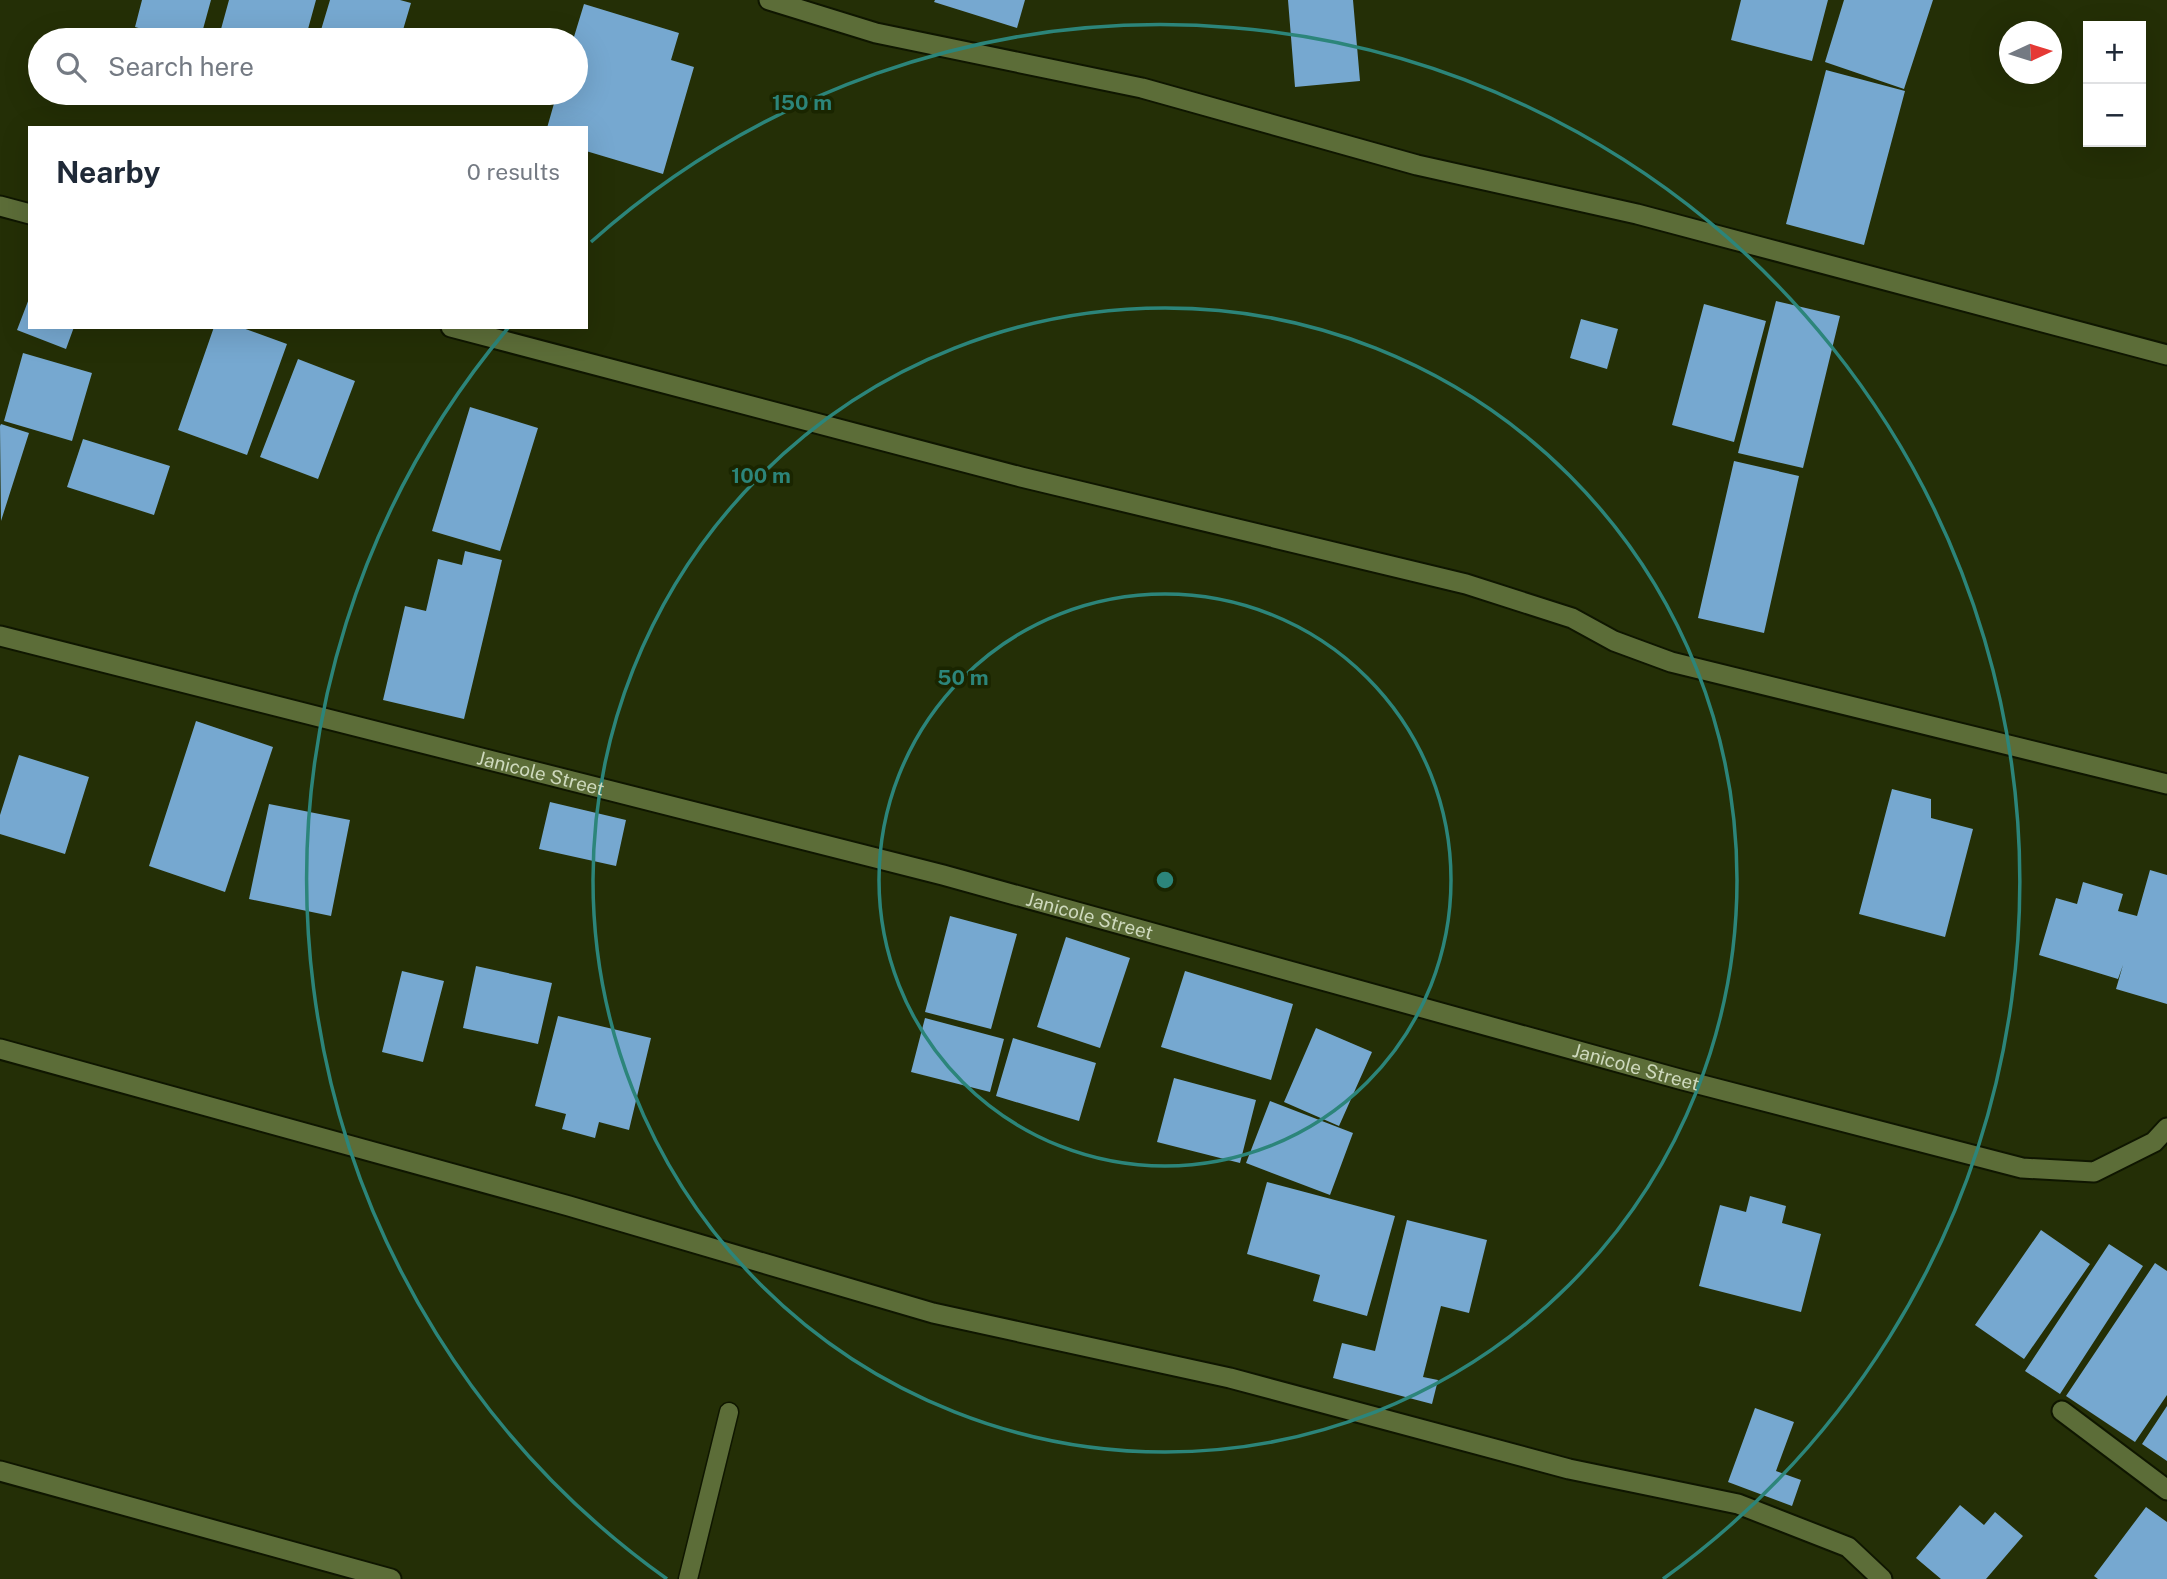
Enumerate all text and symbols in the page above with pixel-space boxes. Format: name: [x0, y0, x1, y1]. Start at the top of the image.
north arrow: [1999, 21, 2062, 84]
map controls: [2083, 21, 2146, 147]
button: +: [2083, 21, 2146, 84]
search box: [28, 28, 588, 105]
icon: search: [52, 48, 90, 86]
text: Search here: [108, 51, 254, 82]
button: −: [2083, 84, 2146, 147]
text: 150 m: [772, 90, 832, 115]
text: Nearby: [56, 154, 160, 190]
text: 0 results: [467, 158, 560, 185]
text: 100 m: [731, 463, 791, 488]
text: 50 m: [937, 665, 989, 690]
street label: Janicole Street: [475, 746, 607, 800]
centre of rings: [1153, 868, 1177, 892]
street label: Janicole Street: [1024, 888, 1156, 944]
street label: Janicole Street: [1570, 1039, 1702, 1095]

